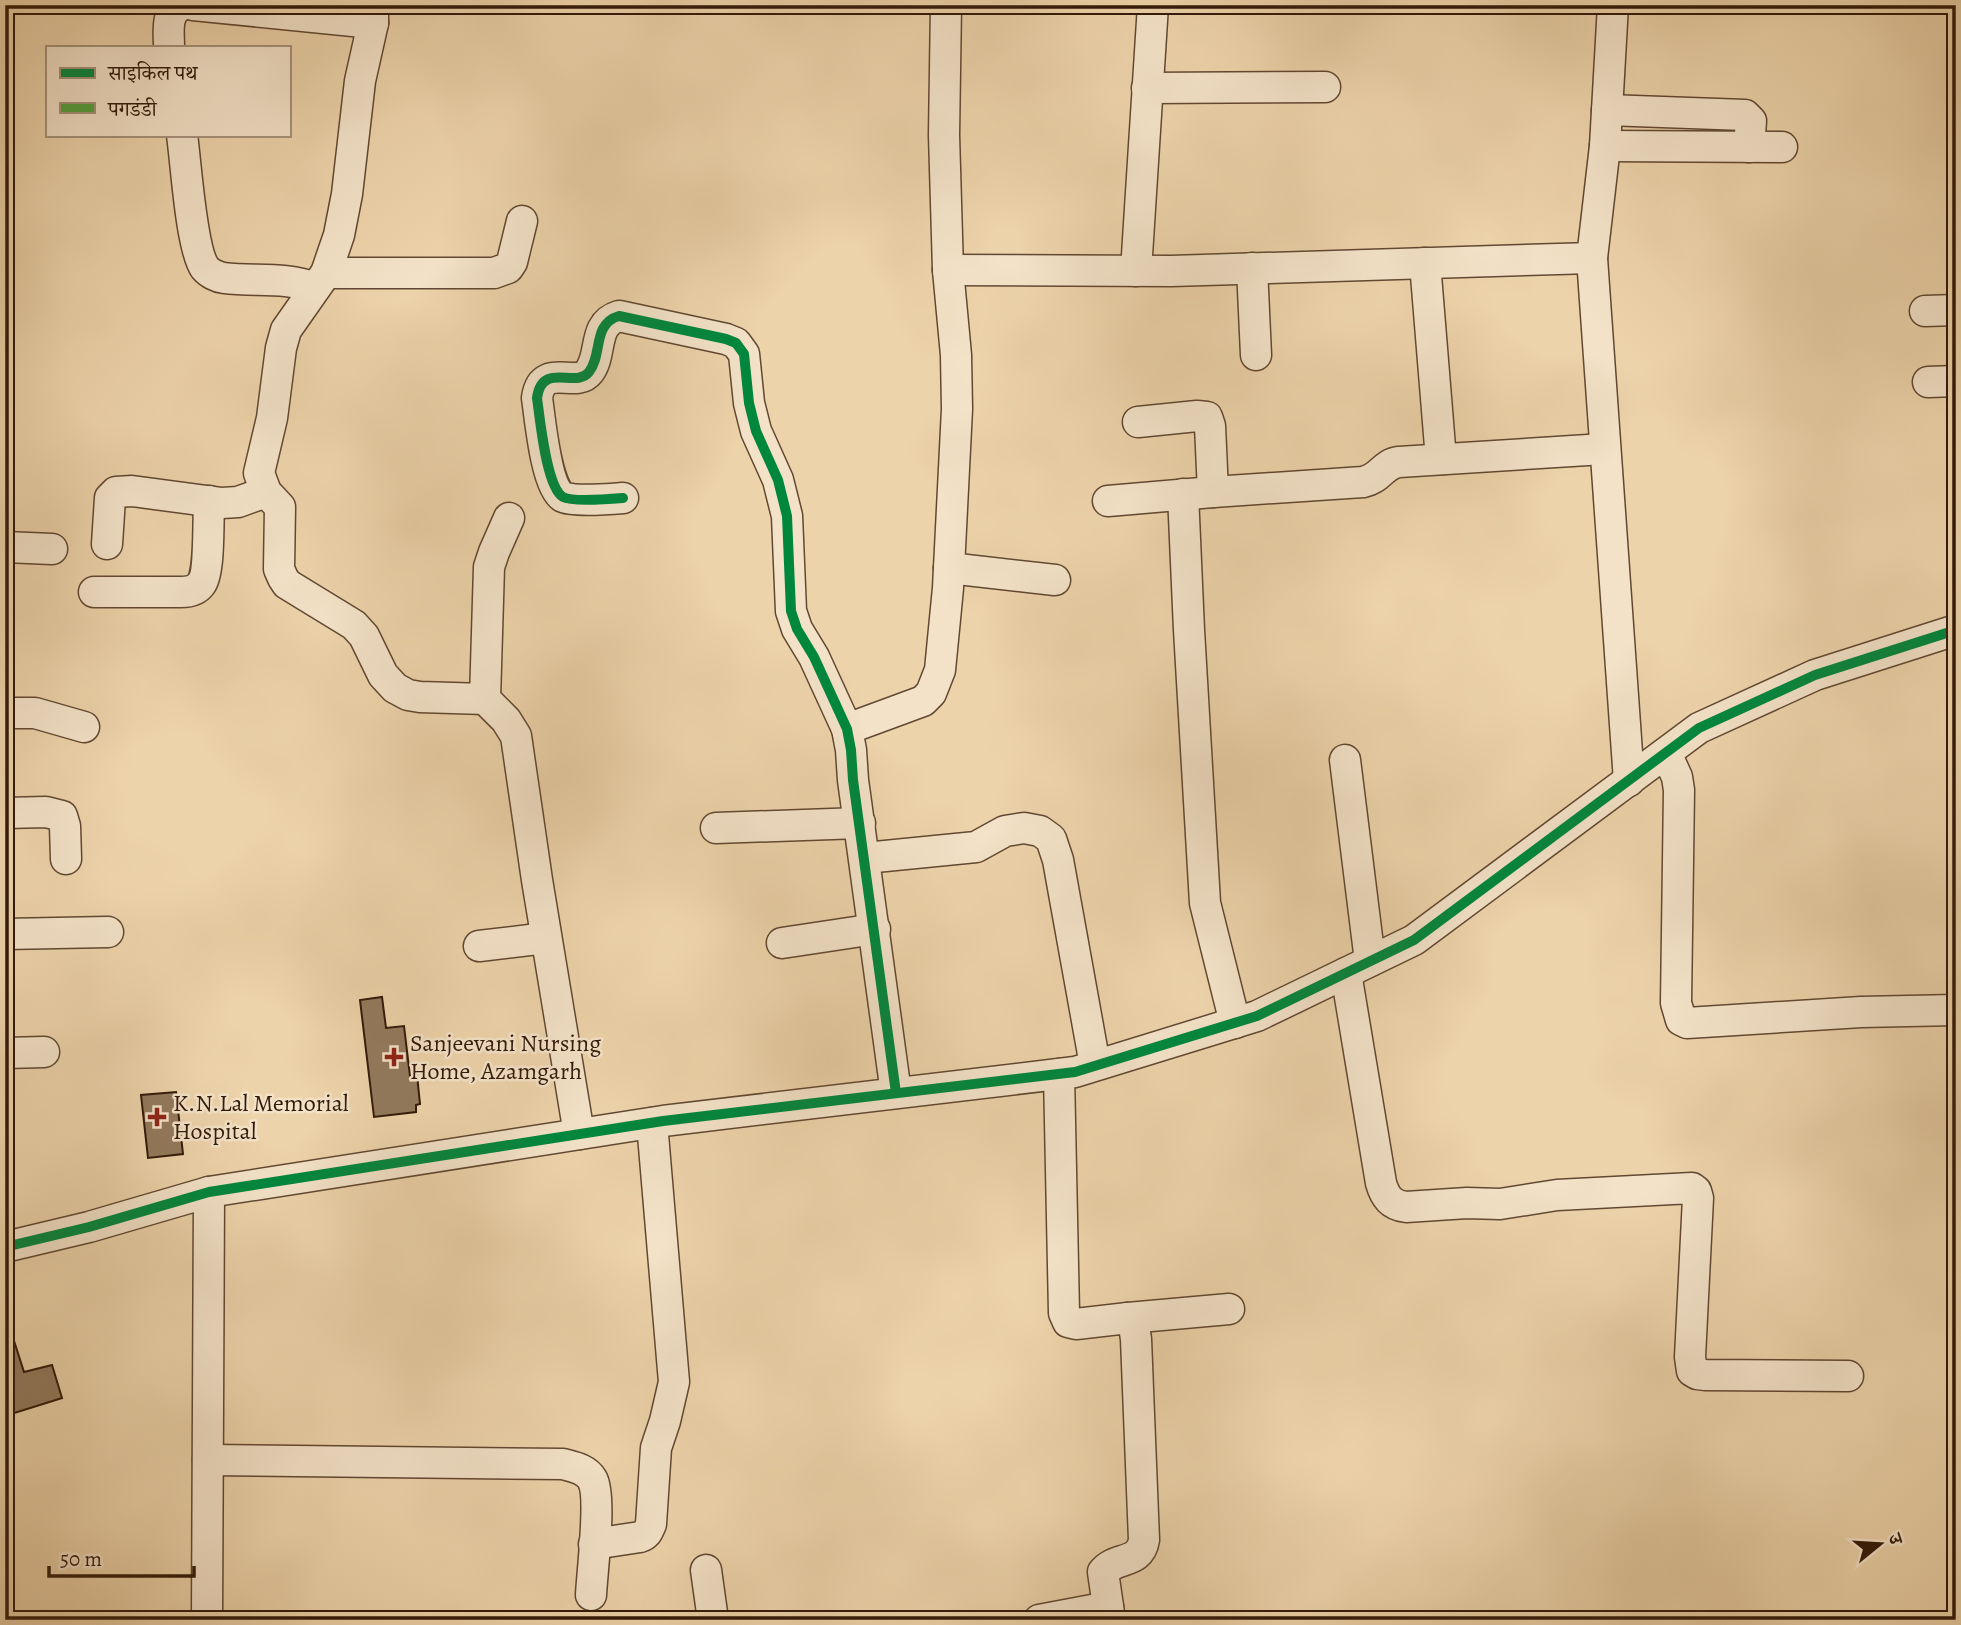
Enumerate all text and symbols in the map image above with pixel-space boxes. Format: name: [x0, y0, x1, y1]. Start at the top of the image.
legend: [46, 46, 290, 136]
text: साइकिल पथ: [107, 59, 199, 87]
text: पगडंडी: [107, 95, 158, 123]
place label: Sanjeevani Nursing Home, Azamgarh: [410, 1027, 601, 1087]
marker: Sanjeevani Nursing Home, Azamgarh: [384, 1047, 404, 1067]
place label: K.N.Lal Memorial Hospital: [173, 1087, 349, 1147]
marker: K.N.Lal Memorial Hospital: [147, 1107, 167, 1127]
north arrow: [1846, 1510, 1916, 1580]
text: उ: [1881, 1529, 1909, 1549]
scale bar: [49, 1534, 194, 1578]
text: 50 m: [60, 1545, 102, 1573]

